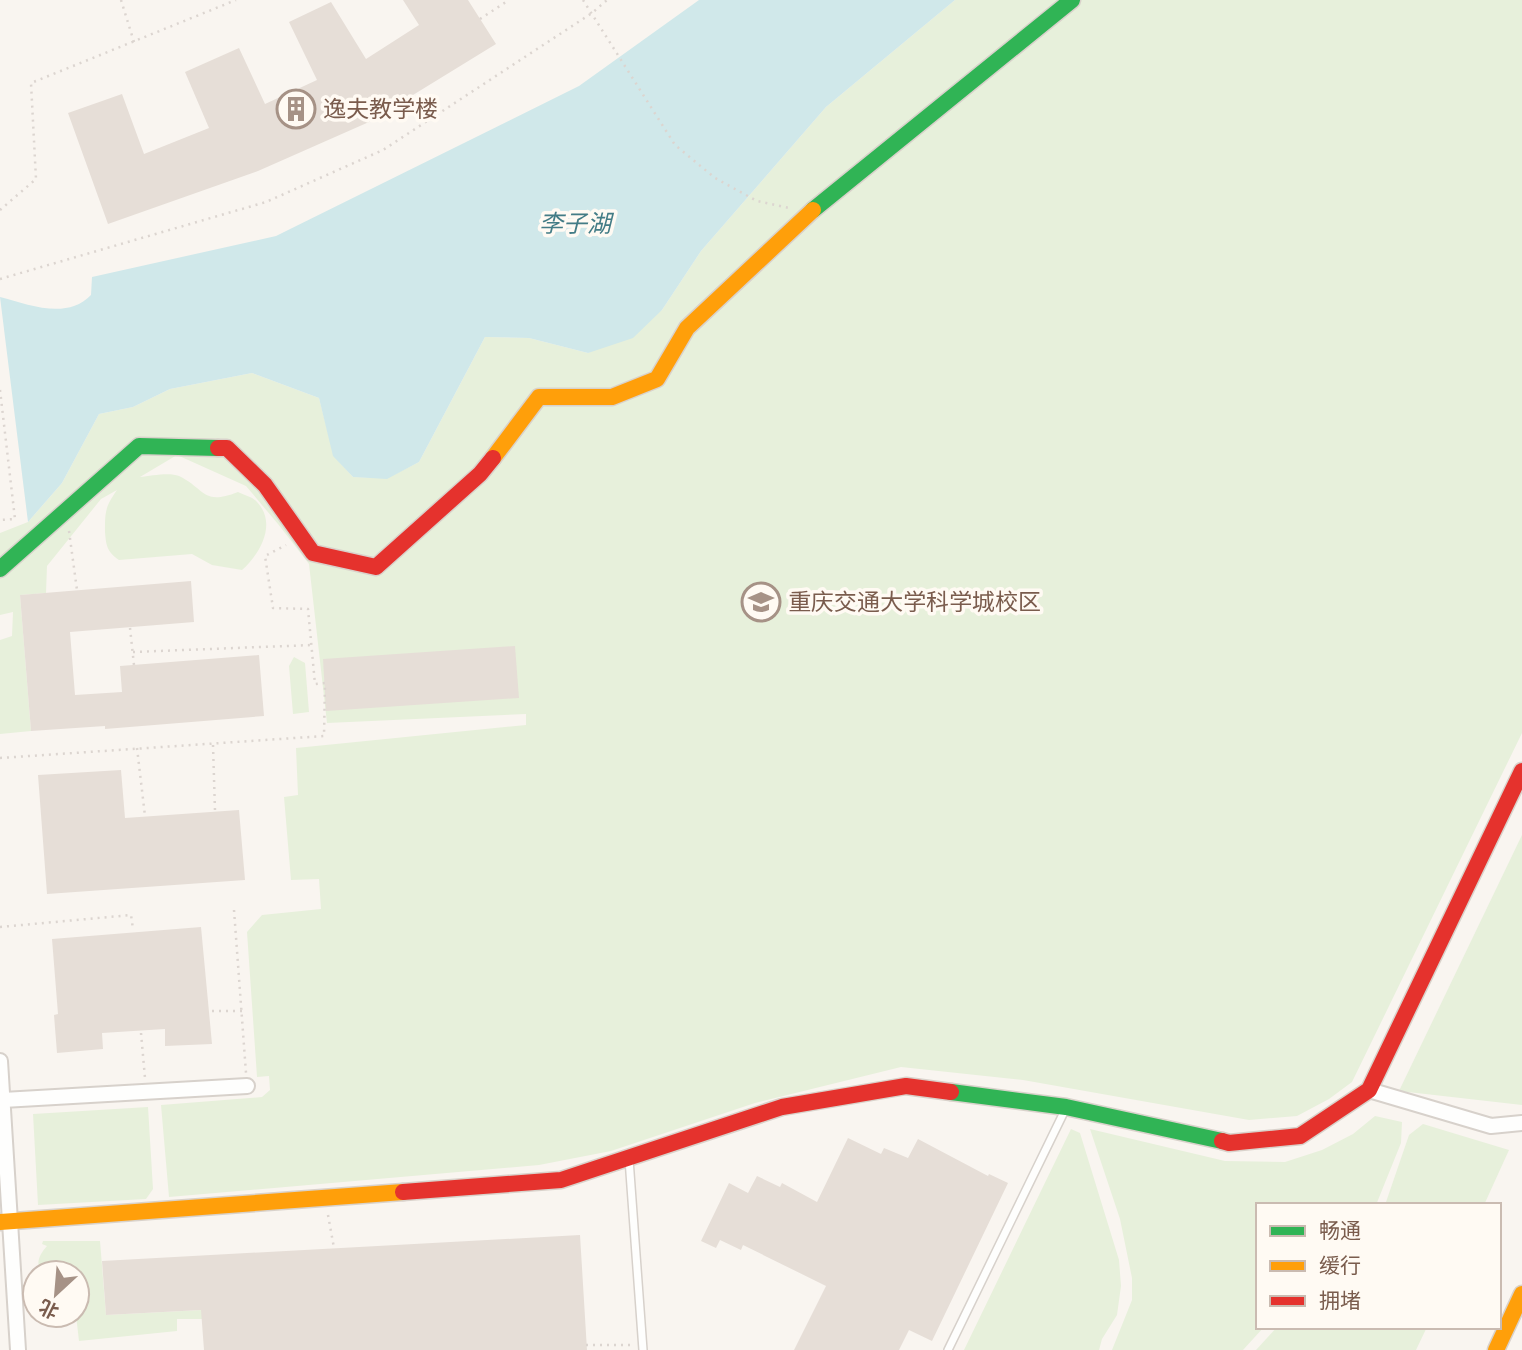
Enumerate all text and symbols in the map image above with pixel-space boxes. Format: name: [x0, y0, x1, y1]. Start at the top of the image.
building icon: 逸夫教学楼: [275, 88, 317, 130]
place label: 逸夫教学楼: [323, 96, 438, 123]
water label: 李子湖: [539, 210, 615, 238]
school or university icon: 重庆交通大学科学城校区: [740, 581, 782, 623]
place label: 重庆交通大学科学城校区: [788, 589, 1041, 616]
legend: [1256, 1203, 1501, 1329]
text: 畅通: [1319, 1219, 1361, 1243]
text: 缓行: [1319, 1254, 1361, 1278]
north arrow: [21, 1259, 91, 1329]
text: 拥堵: [1319, 1289, 1361, 1313]
text: 北: [36, 1294, 62, 1322]

